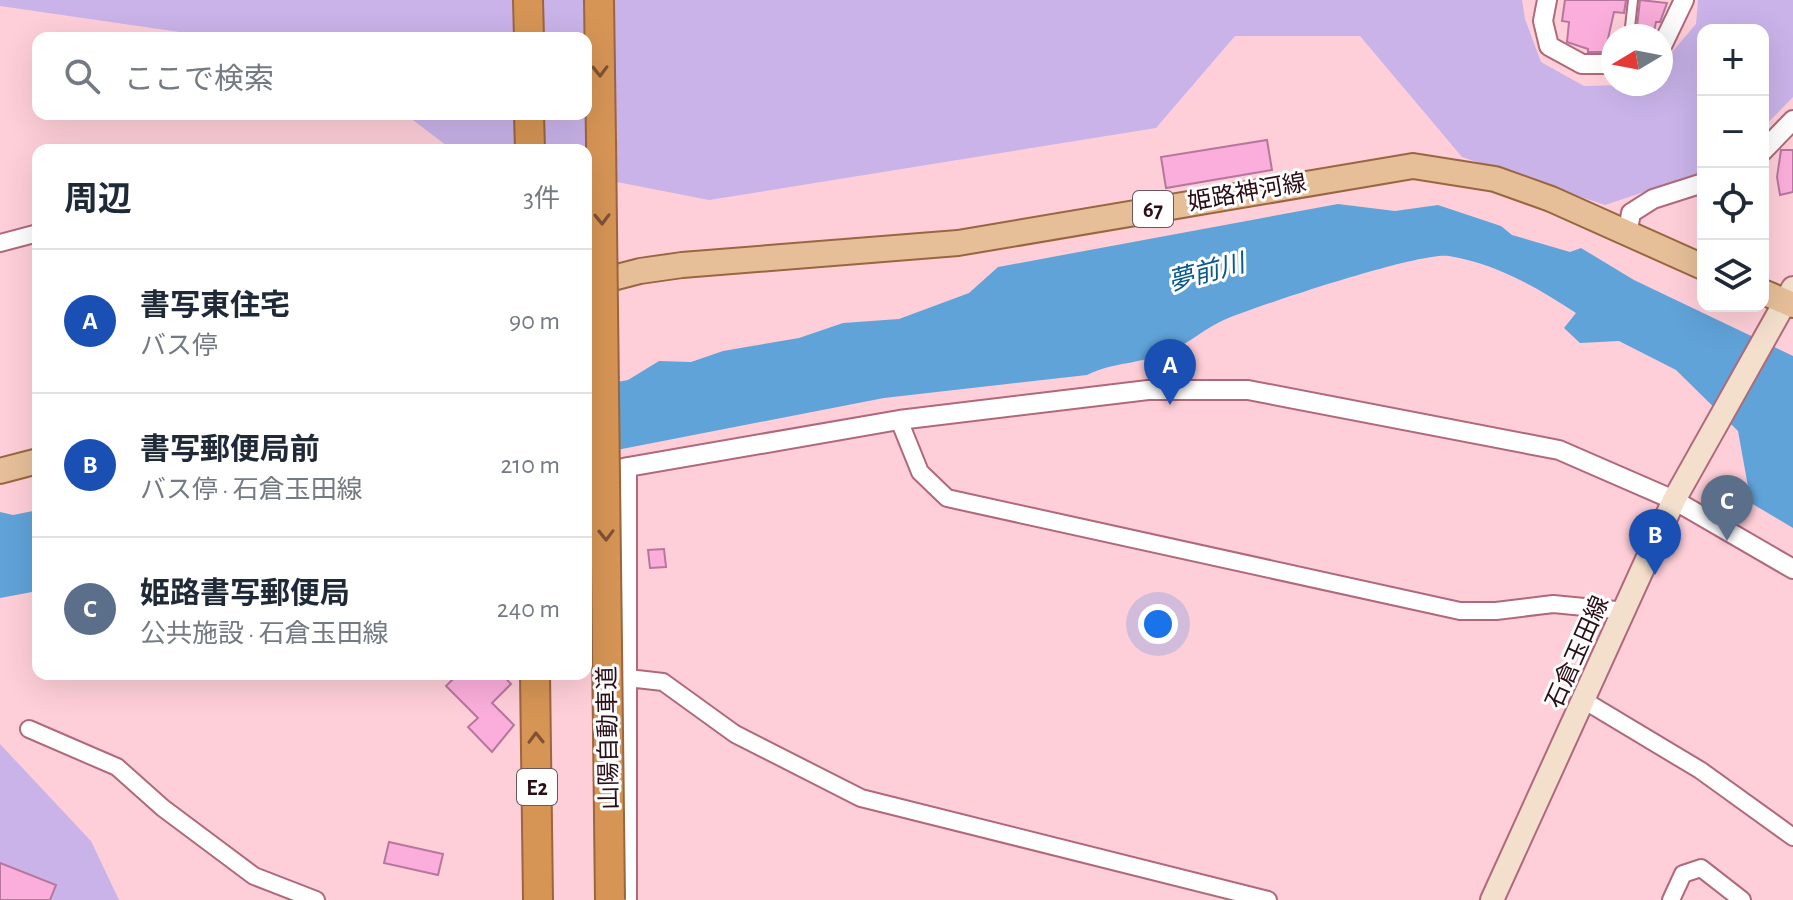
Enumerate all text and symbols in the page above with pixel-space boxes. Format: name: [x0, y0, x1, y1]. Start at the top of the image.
north arrow: [1601, 24, 1673, 96]
map controls: [1697, 24, 1769, 312]
button: +: [1697, 24, 1769, 96]
search box: [32, 32, 592, 120]
icon: search: [60, 54, 104, 98]
text: ここで検索: [124, 65, 274, 95]
one-way arrow: [592, 65, 609, 78]
button: −: [1697, 96, 1769, 168]
button: locate: [1697, 168, 1769, 240]
street label: 姫路神河線: [1186, 169, 1308, 215]
text: 周辺: [64, 183, 132, 217]
text: 3件: [523, 186, 560, 212]
road number: 67: [1133, 191, 1173, 227]
one-way arrow: [593, 213, 611, 226]
button: layers: [1697, 240, 1769, 312]
water label: 夢前川: [1165, 249, 1250, 296]
text: 書写東住宅: [140, 291, 290, 321]
text: A: [82, 308, 98, 334]
text: 90 m: [509, 308, 560, 334]
text: バス停: [140, 333, 218, 359]
pin: A: [1144, 339, 1196, 405]
text: 書写郵便局前: [140, 435, 320, 465]
text: B: [82, 452, 98, 478]
text: 210 m: [500, 452, 560, 478]
pin: C: [1701, 475, 1753, 541]
text: バス停 · 石倉玉田線: [140, 477, 363, 503]
pin: B: [1629, 509, 1681, 575]
one-way arrow: [597, 529, 615, 542]
text: 姫路書写郵便局: [140, 579, 350, 609]
street label: 石倉玉田線: [1541, 592, 1613, 712]
text: C: [83, 596, 97, 622]
text: 240 m: [497, 596, 560, 622]
your location: [1138, 604, 1178, 644]
text: 公共施設 · 石倉玉田線: [140, 621, 389, 647]
street label: 山陽自動車道: [594, 666, 622, 810]
one-way arrow: [527, 731, 545, 744]
road number: E2: [517, 769, 557, 805]

